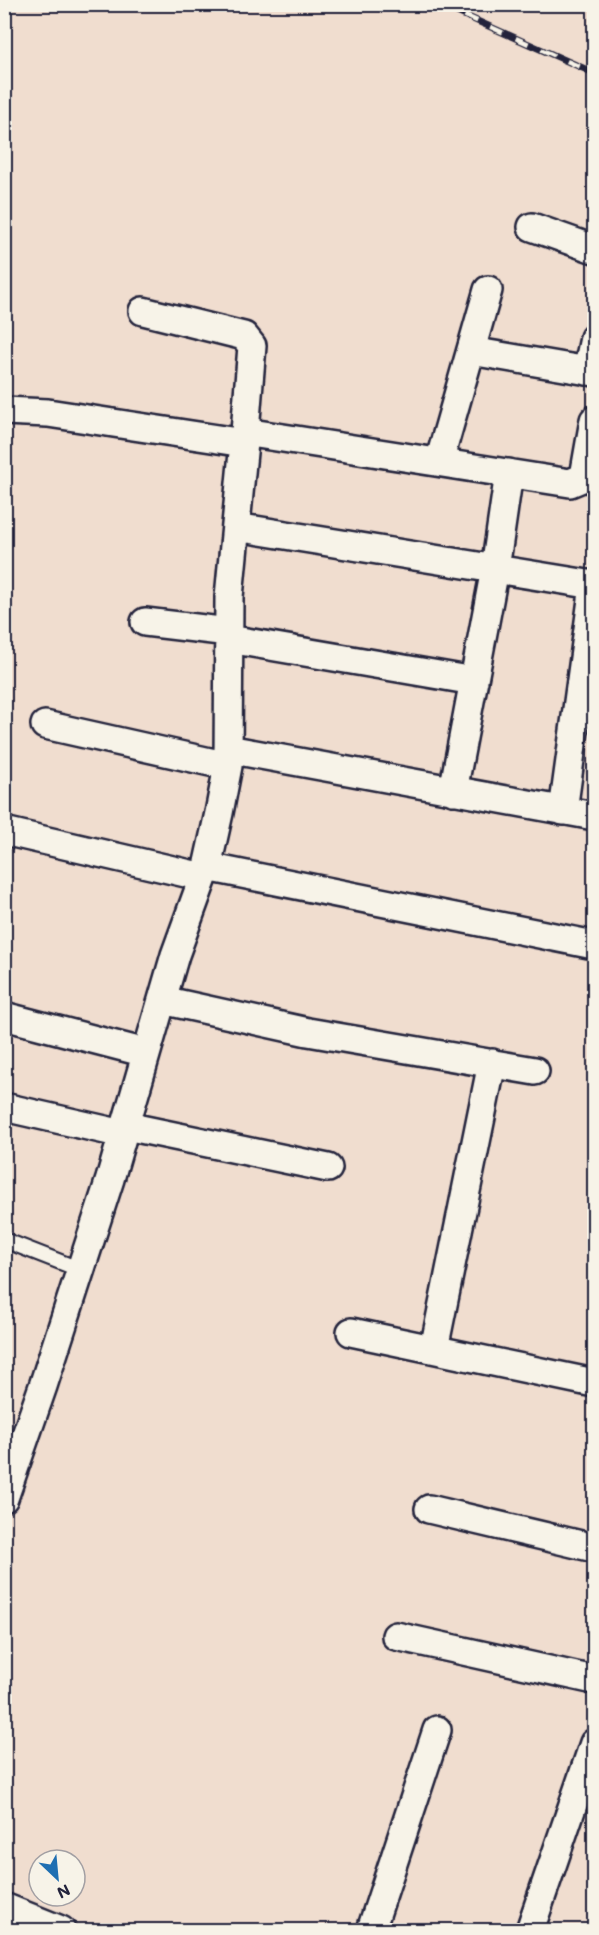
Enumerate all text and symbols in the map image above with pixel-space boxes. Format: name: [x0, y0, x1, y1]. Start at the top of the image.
north arrow: [27, 1848, 87, 1908]
text: N: [54, 1880, 74, 1904]

